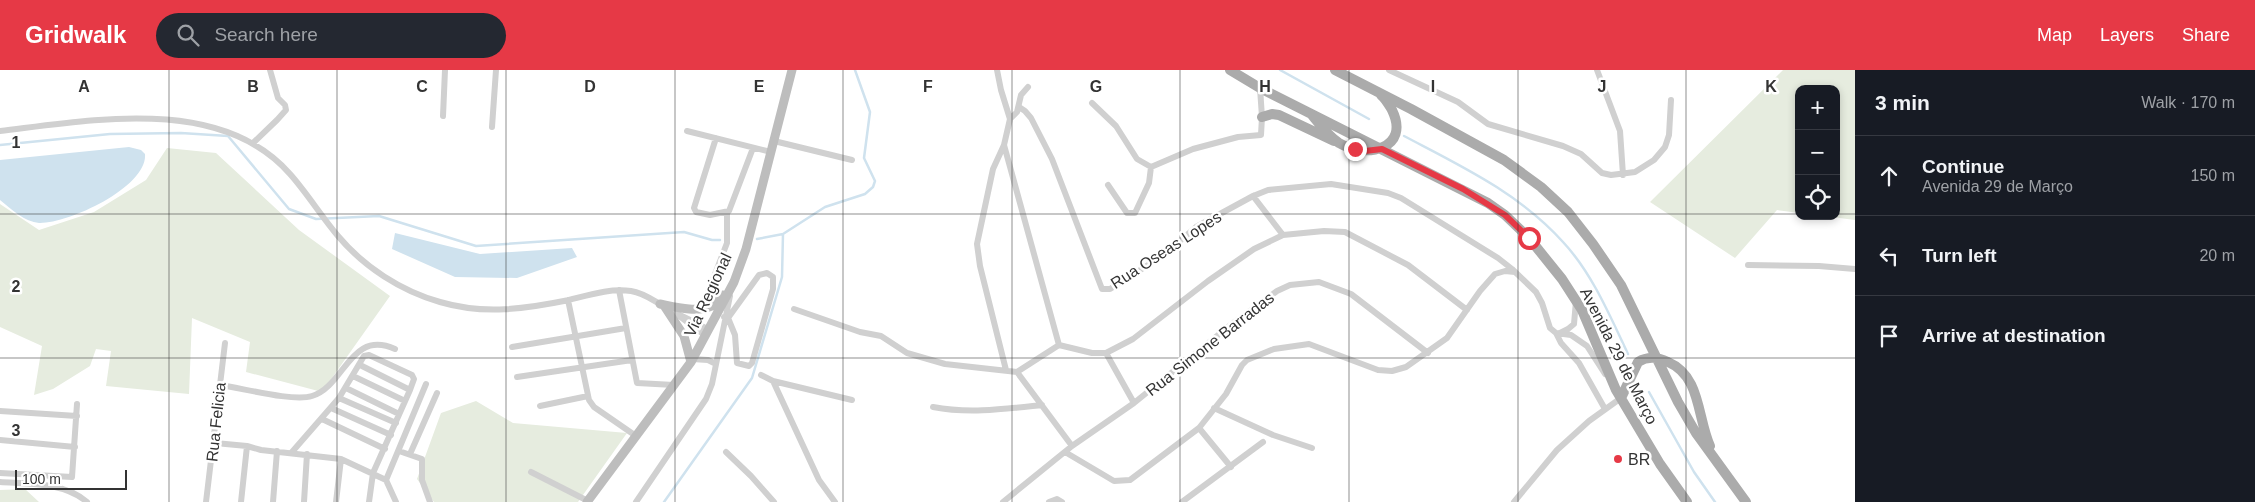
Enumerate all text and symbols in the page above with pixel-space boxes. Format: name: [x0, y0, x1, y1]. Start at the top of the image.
search box: [156, 13, 506, 58]
text: Gridwalk: [25, 21, 126, 48]
icon: search: [174, 21, 202, 49]
text: Search here: [214, 24, 318, 45]
text: Map: [2037, 25, 2072, 45]
text: Layers: [2100, 25, 2154, 45]
text: Share: [2182, 25, 2230, 45]
text: A: [78, 78, 90, 95]
text: B: [247, 78, 259, 95]
text: C: [416, 78, 428, 95]
text: D: [584, 78, 596, 95]
text: E: [754, 78, 765, 95]
text: F: [923, 78, 933, 95]
text: G: [1090, 78, 1102, 95]
text: H: [1259, 78, 1271, 95]
text: I: [1431, 78, 1435, 95]
text: J: [1598, 78, 1606, 95]
text: K: [1765, 78, 1777, 95]
map controls: [1795, 85, 1840, 220]
button: +: [1795, 85, 1840, 130]
text: 3 min: [1875, 91, 1930, 114]
text: Walk · 170 m: [2141, 94, 2235, 111]
button: −: [1795, 130, 1840, 175]
text: 1: [12, 134, 21, 151]
route end: [1344, 138, 1367, 161]
text: Continue: [1922, 156, 2004, 177]
icon: ahead: [1875, 162, 1903, 190]
text: 150 m: [2191, 167, 2235, 184]
button: locate: [1795, 175, 1840, 220]
text: Avenida 29 de Março: [1922, 178, 2073, 195]
street label: Rua Oseas Lopes: [1108, 208, 1224, 292]
route start: [1518, 227, 1541, 250]
icon: left: [1875, 242, 1903, 270]
text: Turn left: [1922, 245, 1997, 266]
text: 20 m: [2199, 247, 2235, 264]
street label: Via Regional: [681, 250, 735, 340]
text: 2: [12, 278, 21, 295]
street label: Avenida 29 de Março: [1577, 285, 1661, 427]
street label: Rua Simone Barradas: [1143, 289, 1277, 399]
icon: arrive: [1875, 322, 1903, 350]
text: Arrive at destination: [1922, 325, 2106, 346]
street label: Rua Felicia: [203, 381, 229, 463]
text: 3: [12, 422, 21, 439]
place label: BR: [1628, 451, 1650, 468]
marker: BR: [1612, 453, 1624, 465]
scale bar: [15, 467, 128, 490]
text: 100 m: [22, 471, 61, 487]

